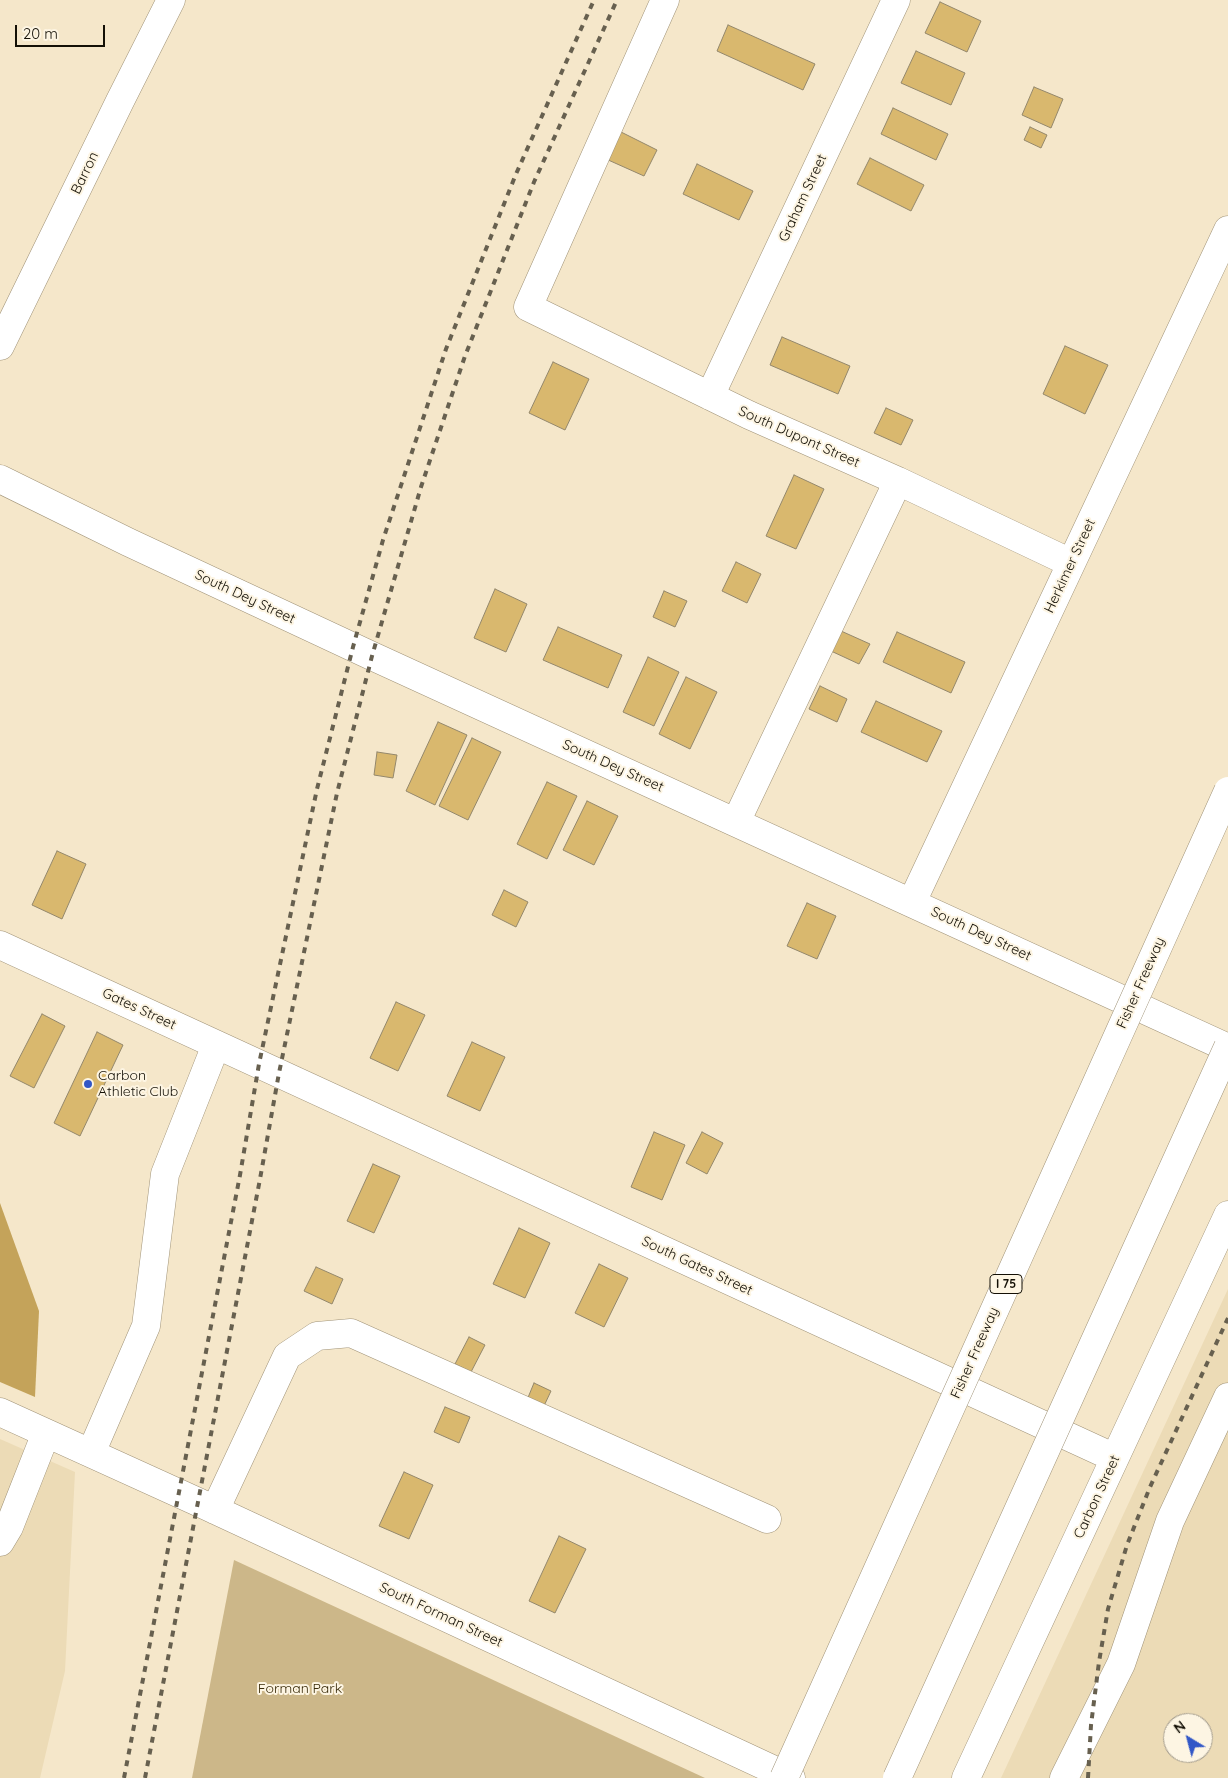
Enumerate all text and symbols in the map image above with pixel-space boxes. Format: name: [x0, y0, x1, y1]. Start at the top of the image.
scale bar: [18, 15, 108, 47]
text: 20 m: [23, 24, 58, 43]
street label: Barron: [68, 149, 102, 197]
street label: Graham Street: [775, 152, 831, 244]
street label: South Dupont Street: [736, 403, 862, 471]
street label: Herkimer Street: [1041, 516, 1099, 616]
street label: South Dey Street: [192, 566, 298, 628]
street label: South Dey Street: [560, 736, 666, 796]
street label: South Dey Street: [928, 903, 1034, 965]
street label: Fisher Freeway: [1113, 935, 1169, 1031]
street label: Gates Street: [99, 985, 179, 1033]
place label: Carbon Athletic Club: [98, 1068, 178, 1100]
marker: Carbon Athletic Club: [82, 1078, 94, 1090]
street label: South Gates Street: [639, 1233, 755, 1299]
road number: I 75: [990, 1274, 1022, 1294]
street label: Fisher Freeway: [947, 1305, 1003, 1401]
street label: Carbon Street: [1070, 1453, 1124, 1541]
street label: South Forman Street: [377, 1579, 505, 1651]
park label: Forman Park: [258, 1681, 342, 1697]
north arrow: [1163, 1713, 1213, 1763]
text: N: [1170, 1717, 1189, 1737]

